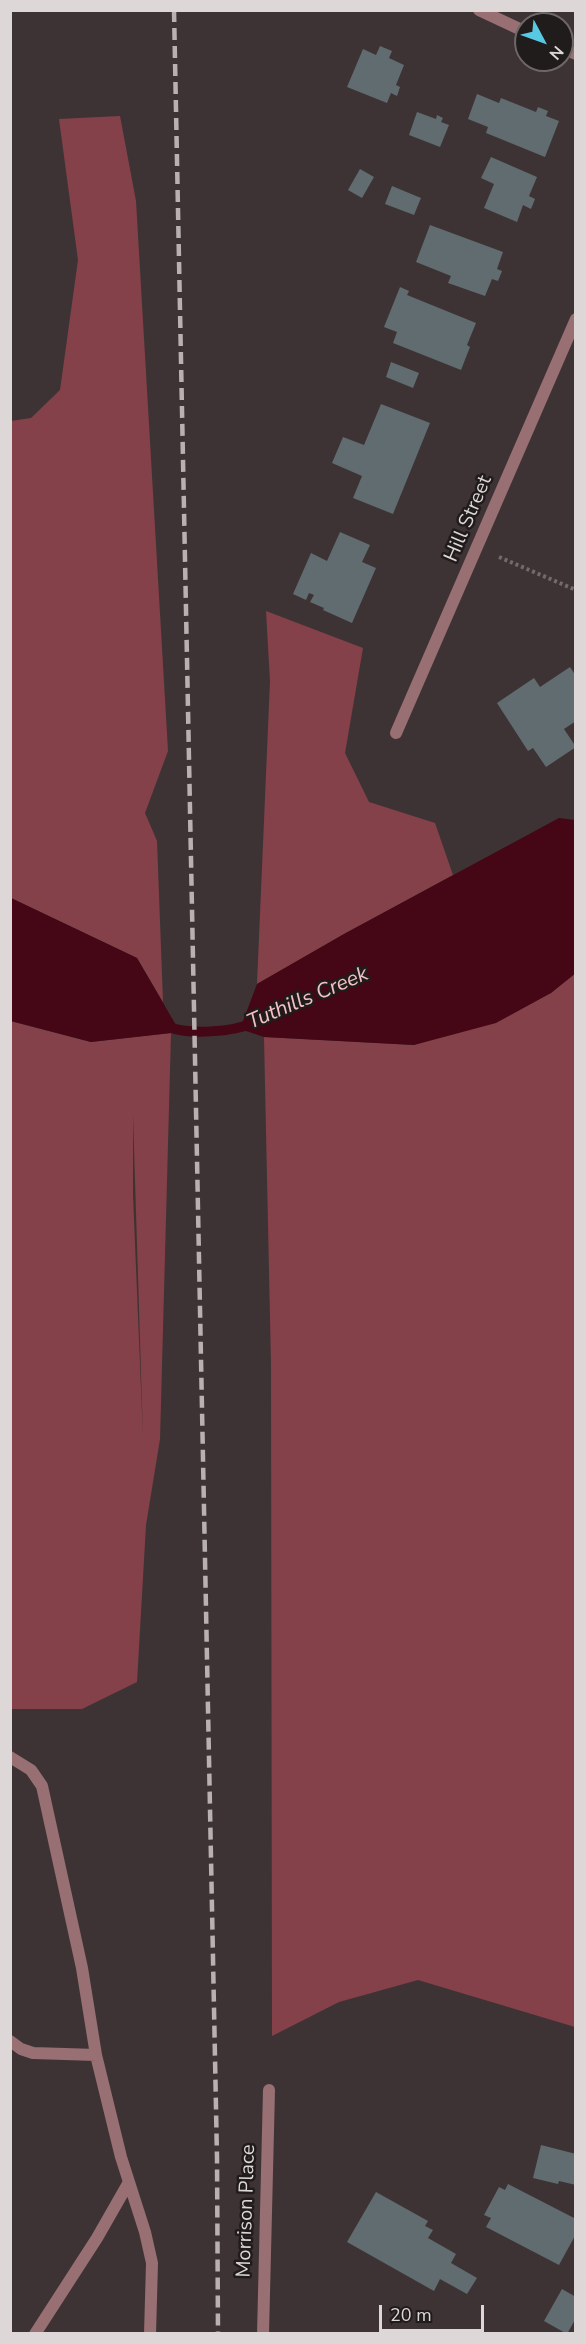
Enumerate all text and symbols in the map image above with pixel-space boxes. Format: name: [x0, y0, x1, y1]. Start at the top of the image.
north arrow: [514, 12, 574, 72]
text: N: [544, 41, 568, 64]
street label: Hill Street: [440, 472, 498, 566]
water label: Tuthills Creek: [244, 962, 372, 1036]
street label: Morrison Place: [233, 2144, 261, 2278]
scale bar: [382, 2293, 487, 2331]
text: 20 m: [390, 2303, 432, 2327]

